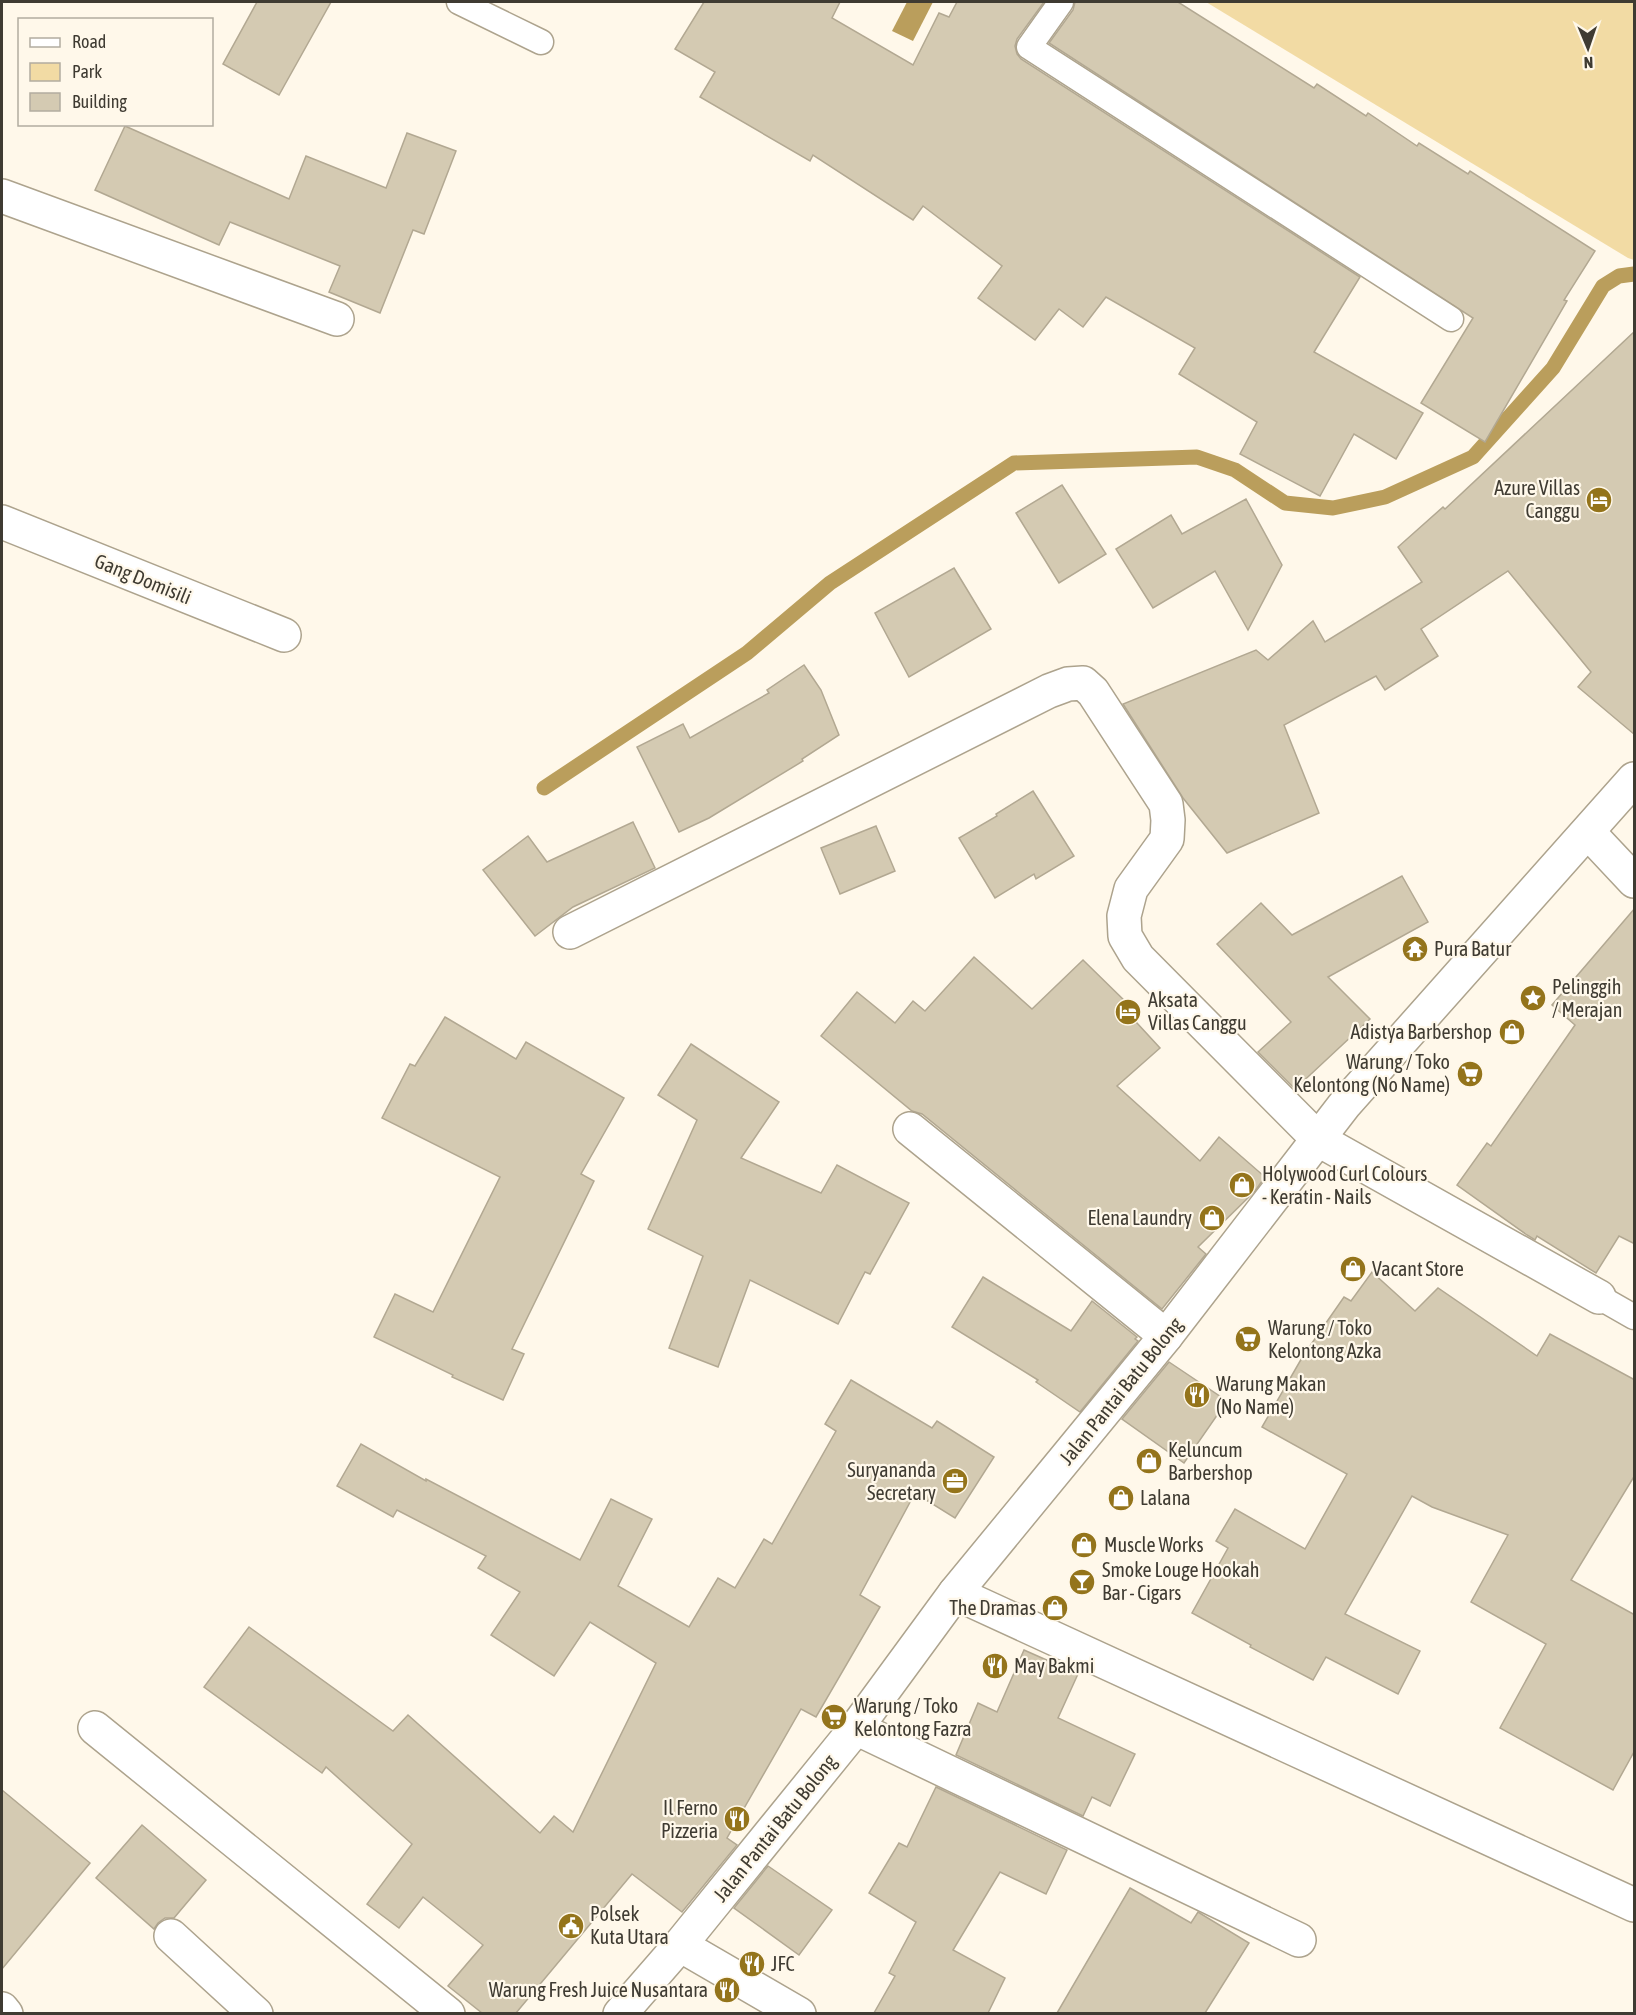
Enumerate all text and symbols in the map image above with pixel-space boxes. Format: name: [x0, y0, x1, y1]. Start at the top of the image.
legend: [18, 18, 213, 126]
north arrow: [1558, 18, 1618, 78]
text: Road: [72, 31, 106, 52]
text: N: [1583, 54, 1594, 72]
text: Park: [72, 61, 102, 82]
text: Building: [72, 91, 127, 112]
place label: Azure Villas Canggu: [1494, 476, 1580, 522]
hotel icon: Azure Villas Canggu: [1584, 485, 1614, 515]
street label: Gang Domisili: [92, 549, 195, 608]
temple icon: Pura Batur: [1400, 934, 1430, 964]
place label: Pura Batur: [1434, 937, 1512, 960]
place label: Pelinggih / Merajan: [1552, 975, 1622, 1021]
place icon: Pelinggih / Merajan: [1518, 983, 1548, 1013]
place label: Aksata Villas Canggu: [1148, 988, 1247, 1034]
hotel icon: Aksata Villas Canggu: [1113, 997, 1143, 1027]
shop icon: Adistya Barbershop: [1497, 1017, 1527, 1047]
place label: Adistya Barbershop: [1350, 1020, 1492, 1043]
place label: Warung / Toko Kelontong (No Name): [1293, 1050, 1450, 1096]
supermarket icon: Warung / Toko Kelontong (No Name): [1455, 1059, 1485, 1089]
place label: Holywood Curl Colours - Keratin - Nails: [1262, 1162, 1427, 1208]
shop icon: Holywood Curl Colours - Keratin - Nails: [1227, 1170, 1257, 1200]
shop icon: Elena Laundry: [1197, 1203, 1227, 1233]
place label: Elena Laundry: [1088, 1206, 1192, 1229]
shop icon: Vacant Store: [1338, 1254, 1368, 1284]
place label: Vacant Store: [1372, 1257, 1464, 1280]
street label: Jalan Pantai Batu Bolong: [1054, 1312, 1187, 1469]
place label: Warung / Toko Kelontong Azka: [1268, 1316, 1382, 1362]
supermarket icon: Warung / Toko Kelontong Azka: [1233, 1324, 1263, 1354]
place label: Warung Makan (No Name): [1216, 1372, 1326, 1418]
restaurant icon: Warung Makan (No Name): [1182, 1380, 1212, 1410]
place label: Keluncum Barbershop: [1168, 1438, 1253, 1484]
shop icon: Keluncum Barbershop: [1134, 1446, 1164, 1476]
place label: Suryananda Secretary: [847, 1458, 936, 1504]
office icon: Suryananda Secretary: [940, 1466, 970, 1496]
shop icon: Lalana: [1106, 1483, 1136, 1513]
place label: Lalana: [1140, 1486, 1191, 1509]
shop icon: Muscle Works: [1069, 1530, 1099, 1560]
place label: Muscle Works: [1104, 1533, 1204, 1556]
place label: Smoke Louge Hookah Bar - Cigars: [1102, 1558, 1259, 1604]
bar icon: Smoke Louge Hookah Bar - Cigars: [1067, 1567, 1097, 1597]
shop icon: The Dramas: [1040, 1593, 1070, 1623]
place label: The Dramas: [949, 1596, 1036, 1619]
restaurant icon: May Bakmi: [980, 1651, 1010, 1681]
place label: May Bakmi: [1014, 1654, 1094, 1677]
place label: Warung / Toko Kelontong Fazra: [854, 1694, 972, 1740]
supermarket icon: Warung / Toko Kelontong Fazra: [819, 1702, 849, 1732]
street label: Jalan Pantai Batu Bolong: [708, 1749, 841, 1906]
place label: Il Ferno Pizzeria: [661, 1796, 718, 1842]
restaurant icon: Il Ferno Pizzeria: [722, 1804, 752, 1834]
place label: Polsek Kuta Utara: [590, 1902, 669, 1948]
public building icon: Polsek Kuta Utara: [556, 1911, 586, 1941]
restaurant icon: JFC: [737, 1949, 767, 1979]
place label: JFC: [771, 1952, 794, 1975]
restaurant icon: Warung Fresh Juice Nusantara: [712, 1975, 742, 2005]
place label: Warung Fresh Juice Nusantara: [489, 1978, 708, 2001]

